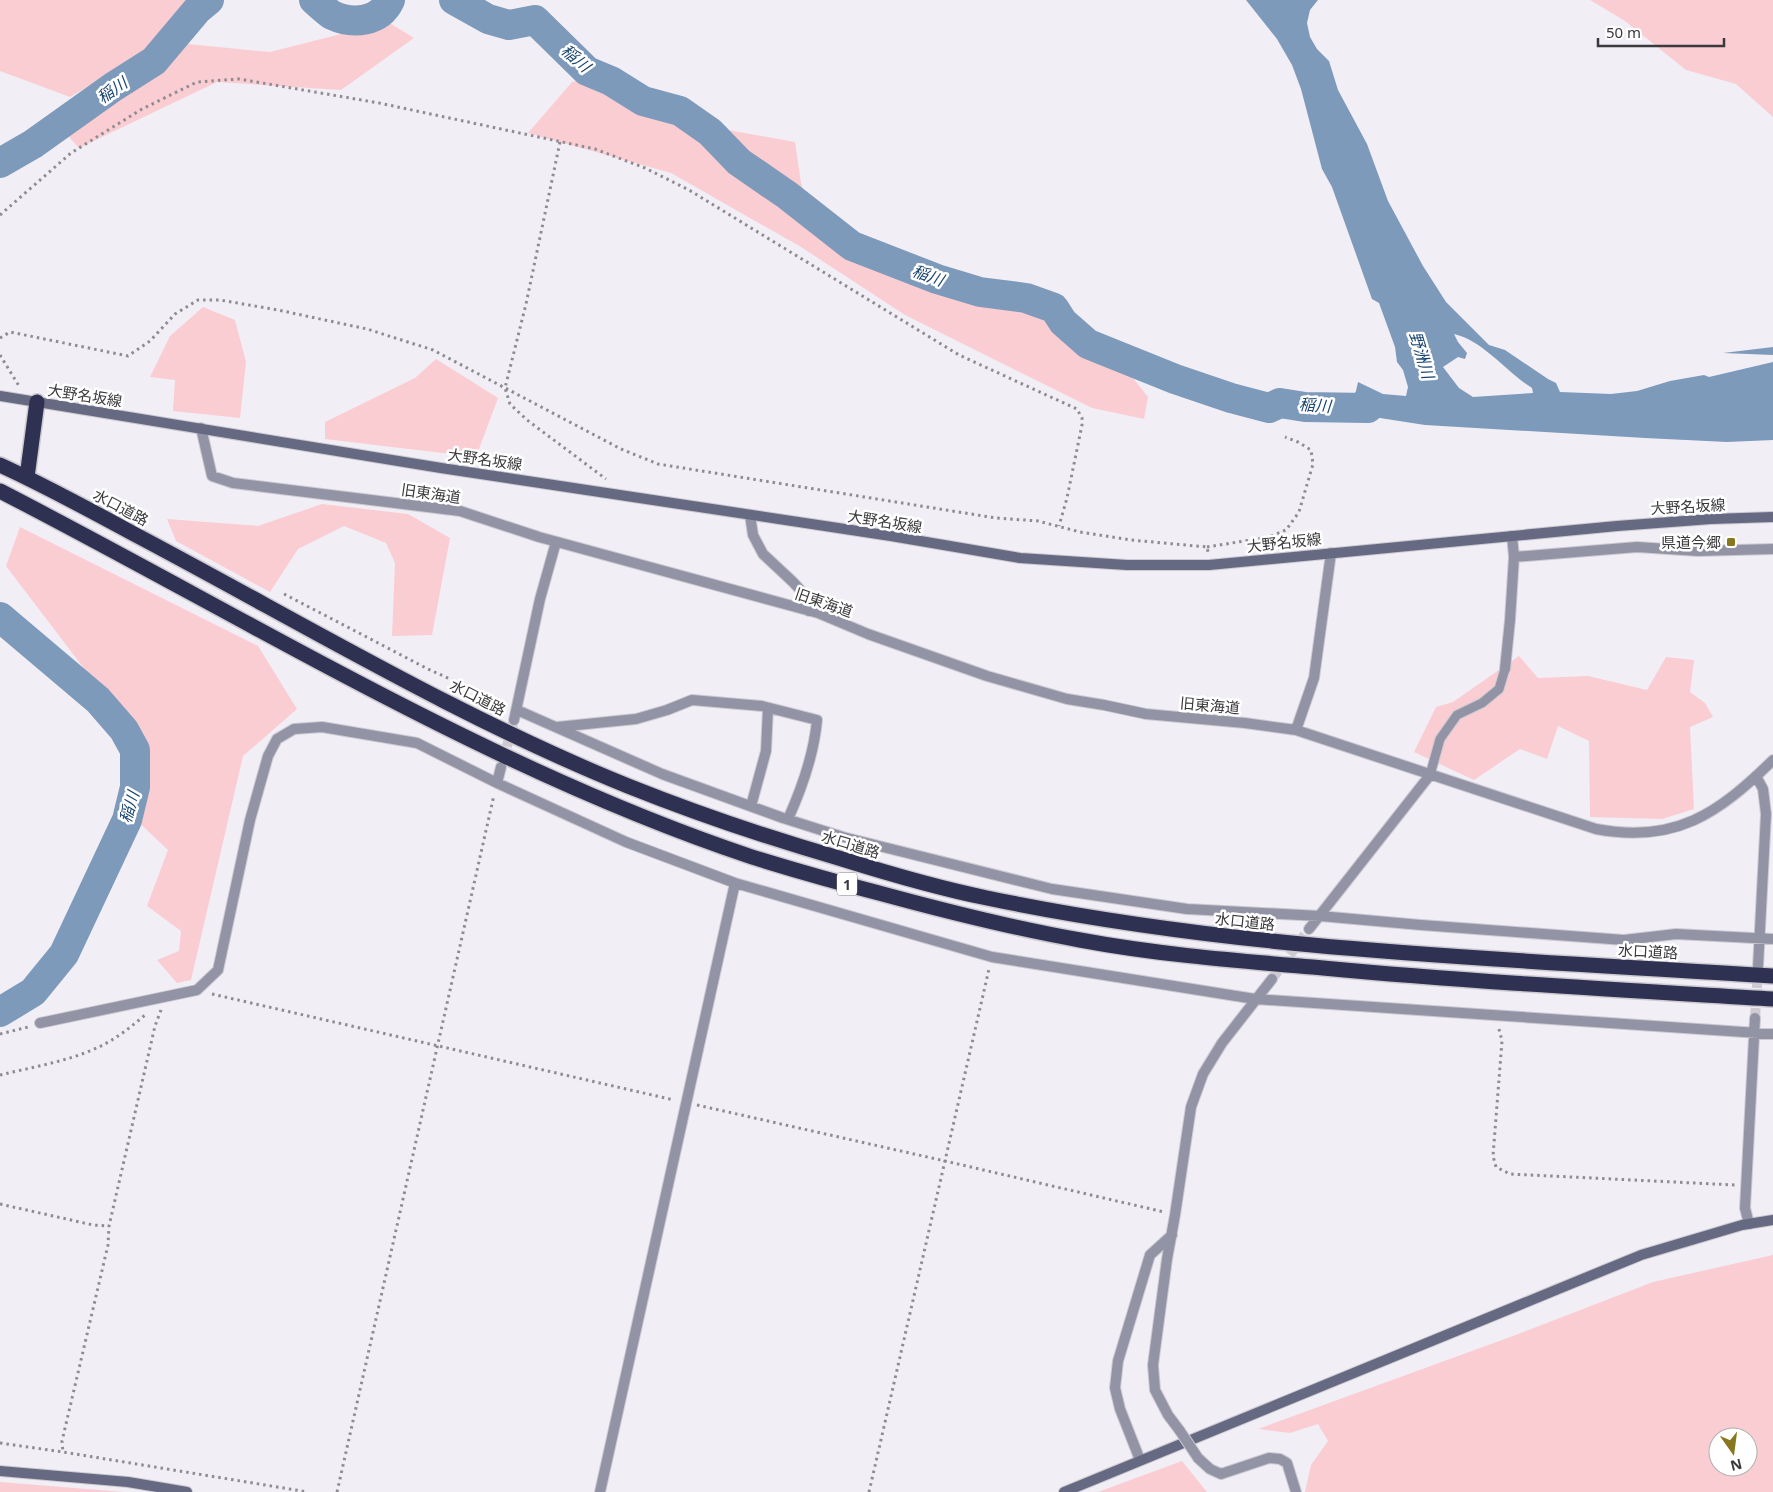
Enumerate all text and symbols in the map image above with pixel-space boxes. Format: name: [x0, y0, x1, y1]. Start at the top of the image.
scale bar: [1598, 15, 1724, 47]
text: 50 m: [1606, 22, 1641, 42]
water label: 稲川: [557, 39, 597, 78]
water label: 稲川: [93, 71, 133, 108]
water label: 稲川: [909, 259, 949, 291]
water label: 野洲川: [1404, 329, 1440, 383]
street label: 大野名坂線: [46, 379, 124, 411]
water label: 稲川: [1298, 393, 1334, 417]
street label: 大野名坂線: [446, 444, 524, 474]
street label: 旧東海道: [400, 479, 462, 507]
street label: 水口道路: [90, 484, 152, 530]
street label: 大野名坂線: [1650, 494, 1726, 518]
street label: 大野名坂線: [846, 505, 924, 537]
street label: 大野名坂線: [1246, 528, 1322, 556]
place label: 県道今郷: [1661, 532, 1721, 552]
marker: 県道今郷: [1725, 536, 1737, 548]
street label: 旧東海道: [792, 583, 856, 621]
street label: 水口道路: [447, 674, 509, 720]
street label: 旧東海道: [1179, 692, 1241, 718]
water label: 稲川: [114, 787, 145, 825]
street label: 水口道路: [819, 826, 883, 862]
road number: 1: [837, 872, 857, 896]
street label: 水口道路: [1214, 908, 1276, 934]
street label: 水口道路: [1618, 939, 1678, 963]
north arrow: [1708, 1427, 1758, 1477]
text: N: [1728, 1455, 1744, 1476]

